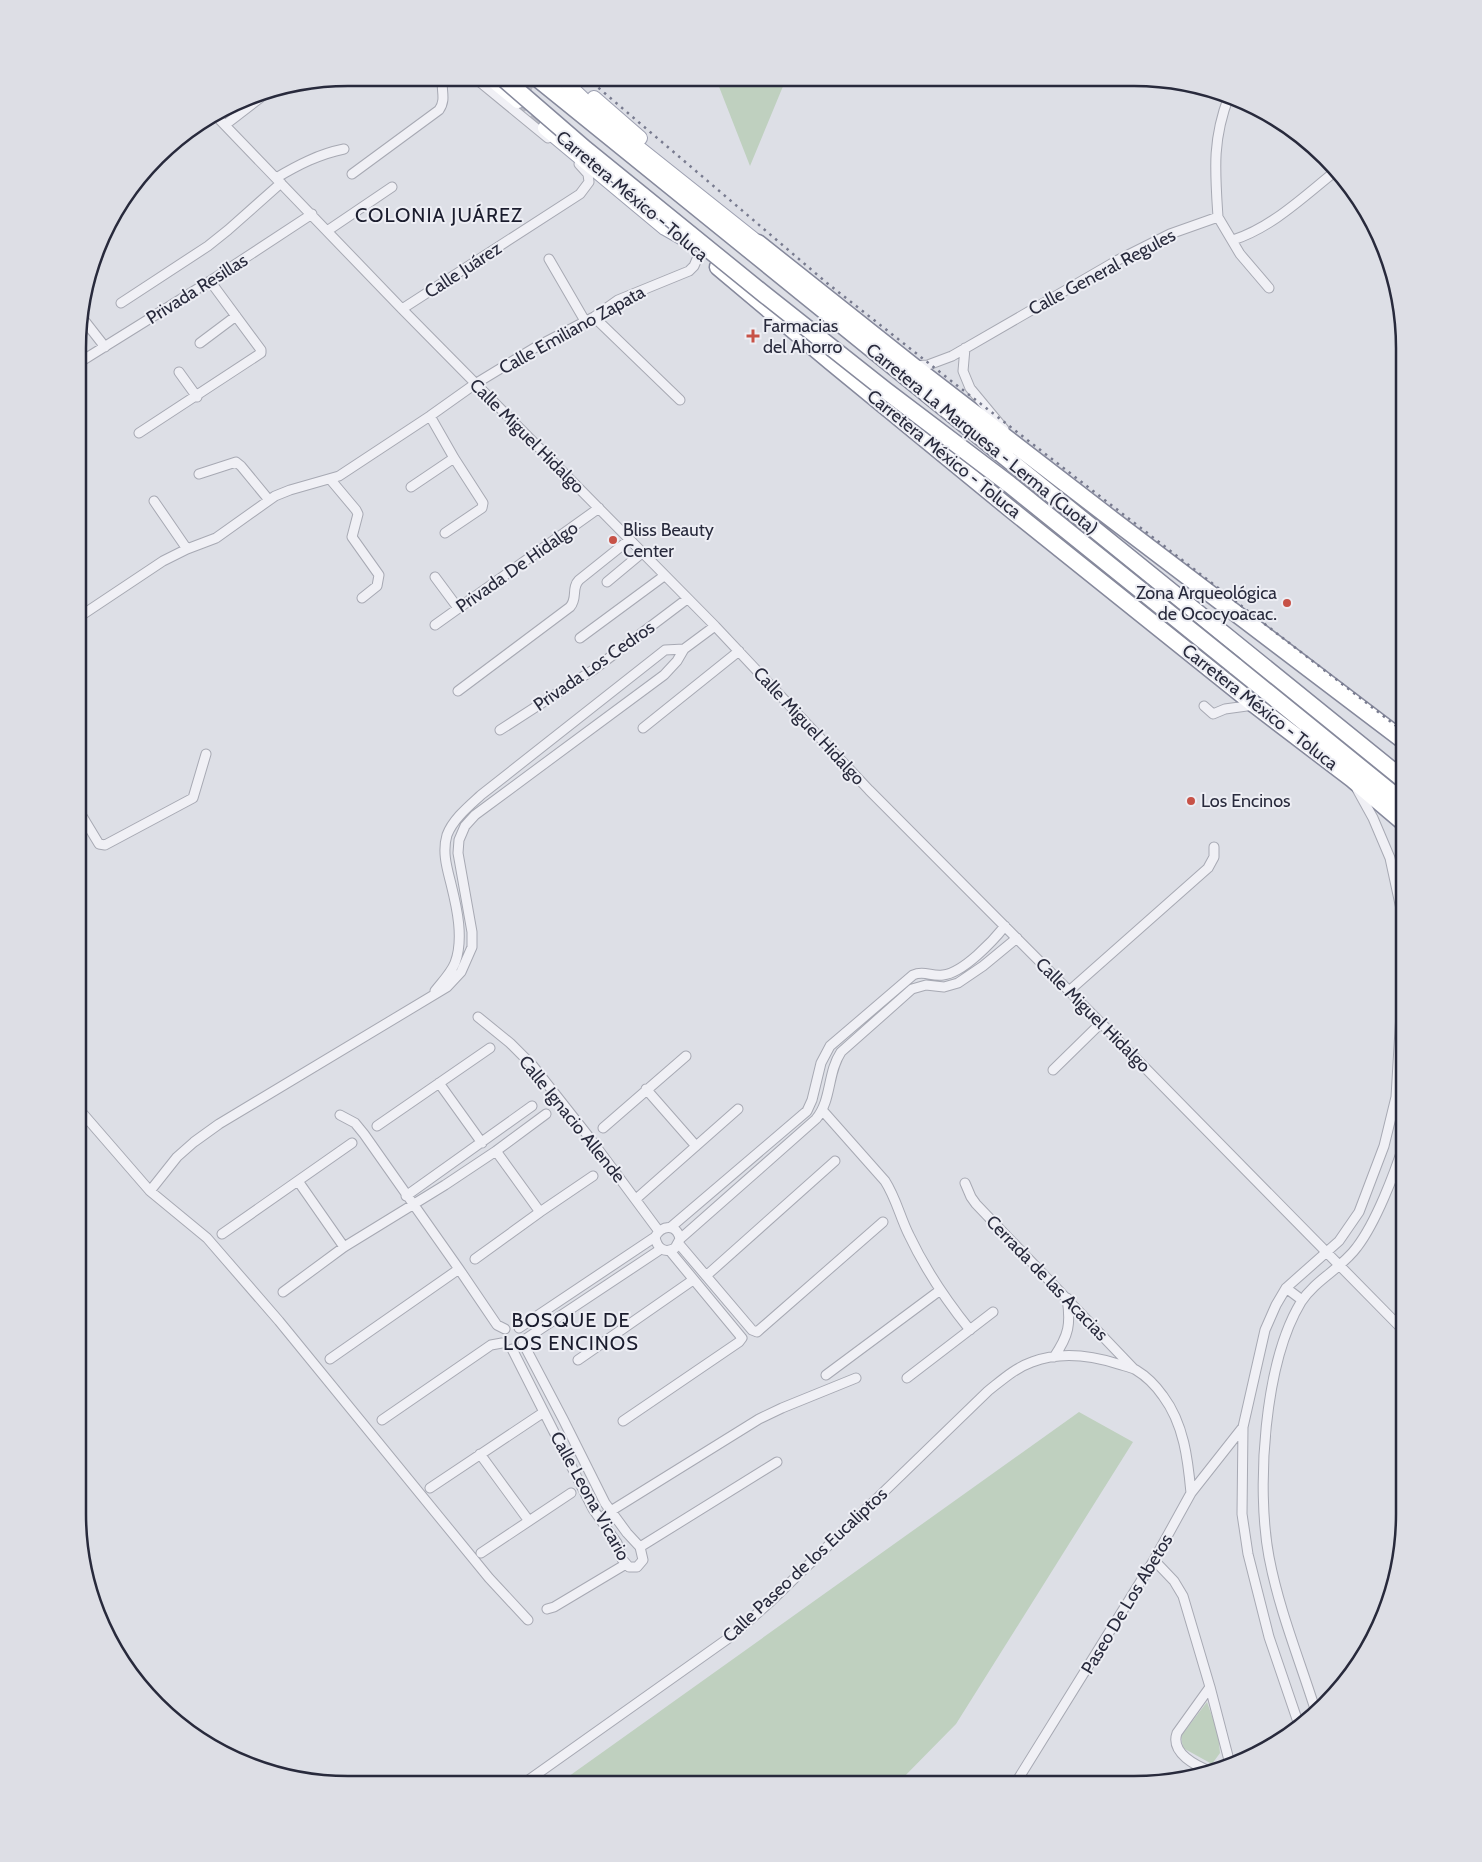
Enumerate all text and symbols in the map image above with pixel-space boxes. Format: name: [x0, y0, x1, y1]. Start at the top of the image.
street label: Carretera México - Toluca: [552, 126, 713, 266]
district label: COLONIA JUÁREZ: [355, 203, 523, 227]
street label: Calle General Regules: [1025, 224, 1179, 320]
street label: Calle Juárez: [421, 237, 506, 303]
street label: Privada Resillas: [142, 249, 252, 329]
street label: Calle Emiliano Zapata: [495, 281, 649, 379]
place label: Farmacias del Ahorro: [763, 315, 842, 358]
marker: Farmacias del Ahorro: [747, 330, 759, 342]
street label: Carretera La Marquesa - Lerma (Cuota): [862, 339, 1102, 539]
street label: Calle Miguel Hidalgo: [465, 374, 589, 498]
street label: Carretera México - Toluca: [863, 385, 1026, 523]
street label: Privada De Hidalgo: [452, 517, 582, 617]
place label: Bliss Beauty Center: [623, 519, 714, 562]
marker: Bliss Beauty Center: [607, 534, 619, 546]
place label: Zona Arqueológica de Ococyoacac.: [1136, 582, 1277, 625]
marker: Zona Arqueológica de Ococyoacac.: [1281, 597, 1293, 609]
street label: Privada Los Cedros: [529, 616, 659, 716]
street label: Carretera México - Toluca: [1178, 639, 1343, 775]
street label: Calle Miguel Hidalgo: [749, 662, 870, 790]
place label: Los Encinos: [1201, 790, 1291, 812]
marker: Los Encinos: [1185, 795, 1197, 807]
street label: Calle Miguel Hidalgo: [1031, 953, 1155, 1077]
street label: Calle Ignacio Allende: [514, 1051, 630, 1187]
street label: Cerrada de las Acacias: [981, 1211, 1113, 1345]
district label: BOSQUE DE LOS ENCINOS: [503, 1308, 639, 1355]
street label: Calle Leona Vicario: [545, 1428, 635, 1564]
street label: Calle Paseo de los Eucaliptos: [718, 1483, 892, 1647]
street label: Paseo De Los Abetos: [1077, 1530, 1177, 1678]

